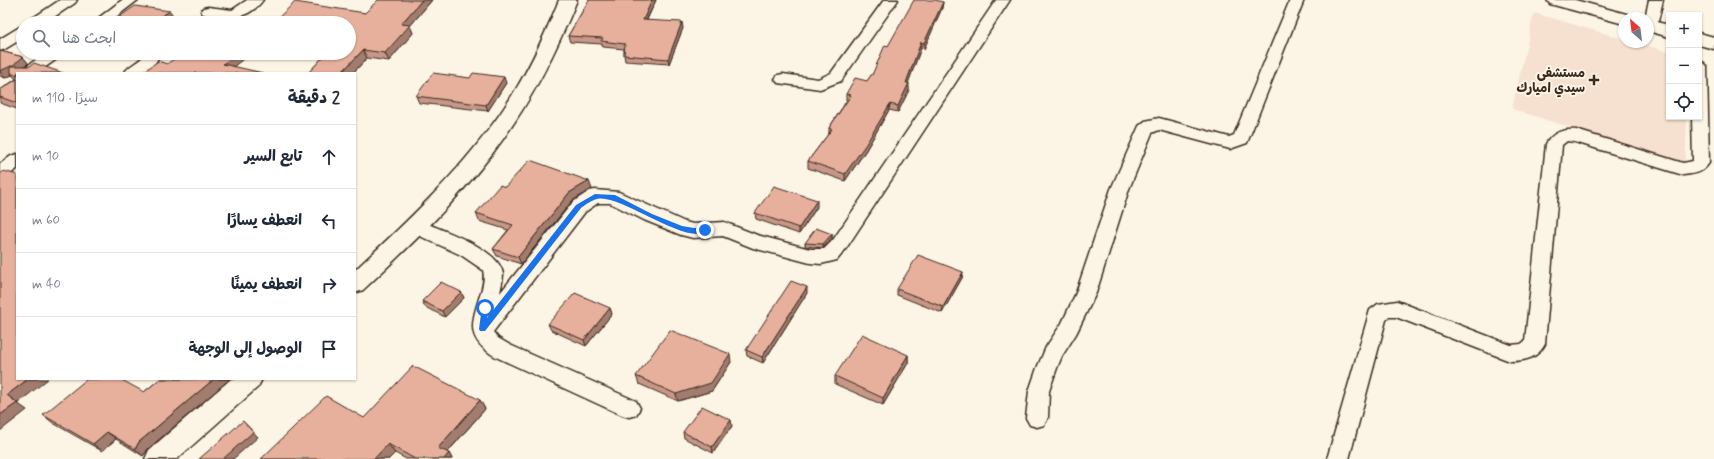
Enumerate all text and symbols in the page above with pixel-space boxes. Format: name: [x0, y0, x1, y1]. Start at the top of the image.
north arrow: [1618, 12, 1654, 48]
map controls: [1666, 12, 1702, 120]
button: +: [1666, 12, 1702, 48]
search box: [16, 16, 356, 60]
icon: search: [30, 27, 52, 49]
text: ابحث هنا: [62, 29, 116, 49]
button: −: [1666, 48, 1702, 84]
place label: مستشفى سيدي اميارك: [1516, 65, 1585, 98]
marker: مستشفى سيدي اميارك: [1588, 74, 1600, 86]
button: locate: [1666, 84, 1702, 120]
text: 2 دقيقة: [288, 87, 340, 109]
text: سيرًا · 110 m: [32, 90, 98, 107]
icon: ahead: [318, 146, 340, 168]
text: تابع السير: [244, 147, 302, 167]
text: 10 m: [32, 148, 59, 165]
icon: left: [318, 210, 340, 232]
text: انعطف يسارًا: [227, 211, 302, 231]
text: 60 m: [32, 212, 60, 229]
route end: [696, 221, 714, 239]
icon: right: [318, 274, 340, 296]
text: انعطف يمينًا: [231, 275, 302, 295]
text: 40 m: [32, 276, 61, 293]
route start: [476, 299, 494, 317]
icon: arrive: [318, 338, 340, 360]
text: الوصول إلى الوجهة: [188, 339, 302, 359]

